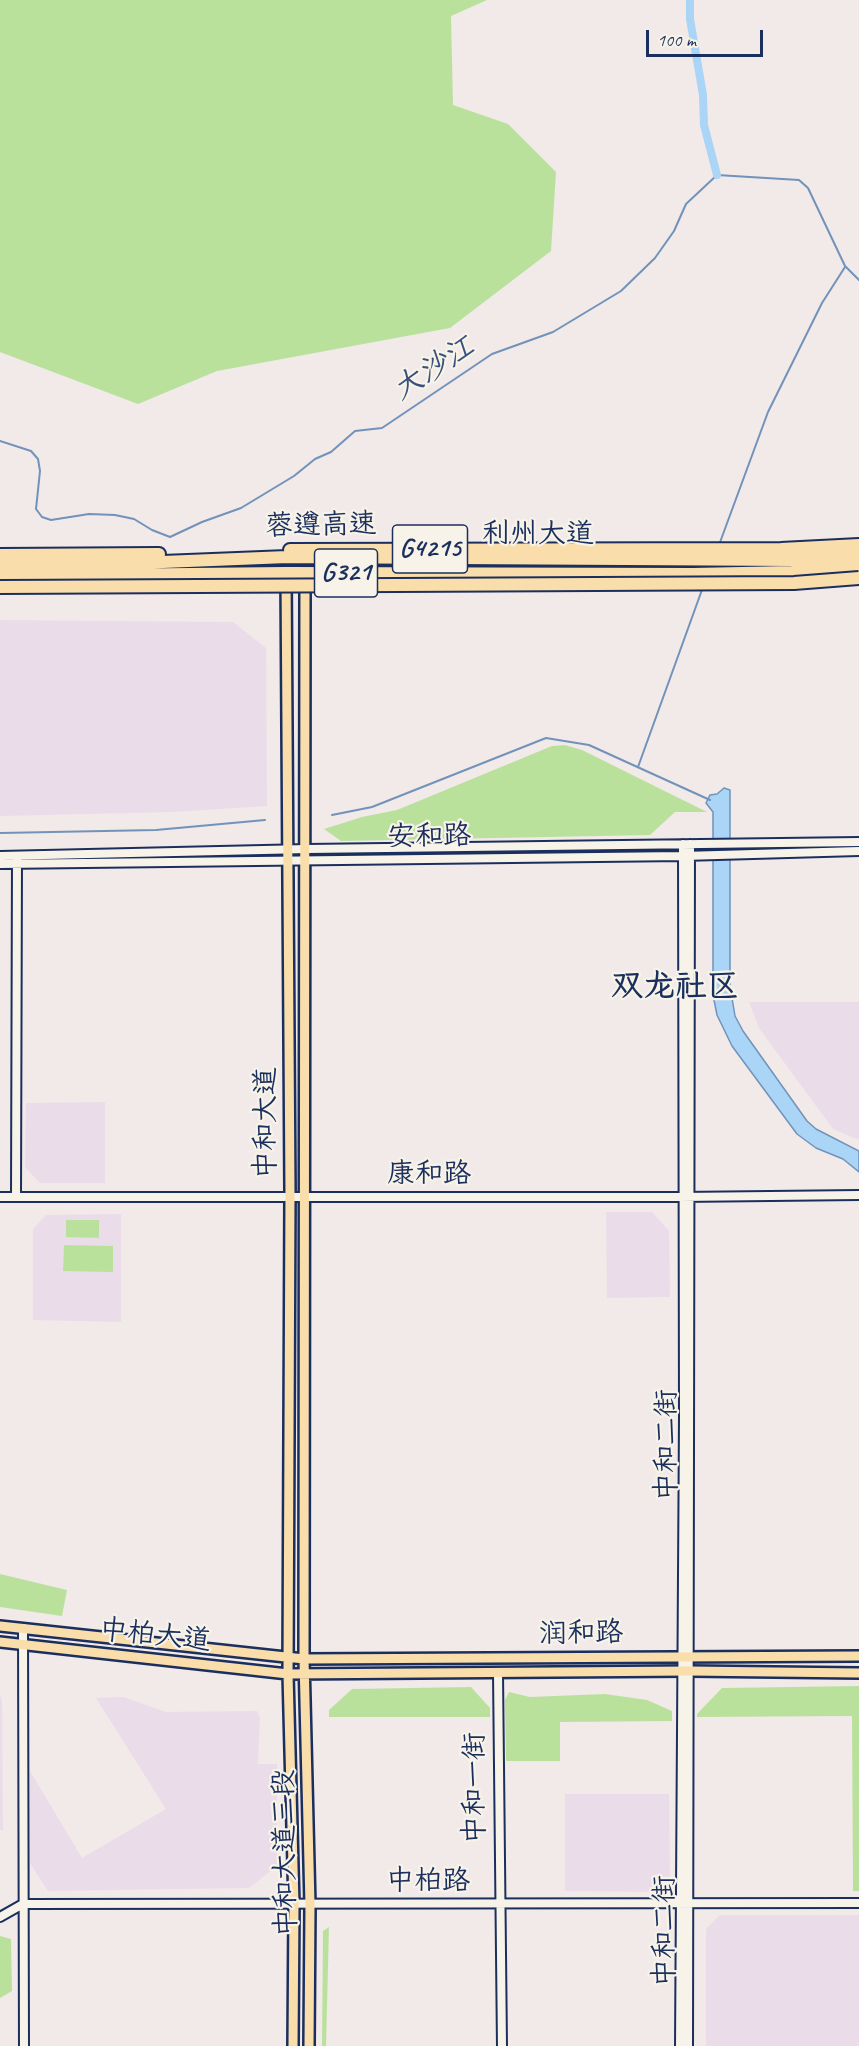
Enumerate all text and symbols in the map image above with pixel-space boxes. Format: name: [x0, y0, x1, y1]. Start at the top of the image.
scale bar: [649, 18, 766, 56]
text: 100 m: [657, 29, 696, 51]
water label: 大沙江: [386, 329, 482, 409]
street label: 蓉遵高速: [265, 508, 377, 544]
street label: 利州大道: [482, 518, 594, 552]
road number: G4215: [392, 525, 468, 573]
road number: G321: [314, 549, 378, 597]
street label: 安和路: [387, 819, 471, 855]
district label: 双龙社区: [611, 969, 739, 1007]
street label: 中和大道: [250, 1067, 284, 1179]
street label: 康和路: [387, 1158, 471, 1192]
street label: 中和二街: [651, 1389, 685, 1501]
street label: 中柏大道: [98, 1613, 212, 1659]
street label: 润和路: [539, 1616, 623, 1652]
street label: 中和一街: [459, 1732, 493, 1844]
street label: 中和大道三段: [268, 1769, 304, 1937]
street label: 中柏路: [386, 1865, 470, 1899]
street label: 中和二街: [649, 1875, 683, 1987]

